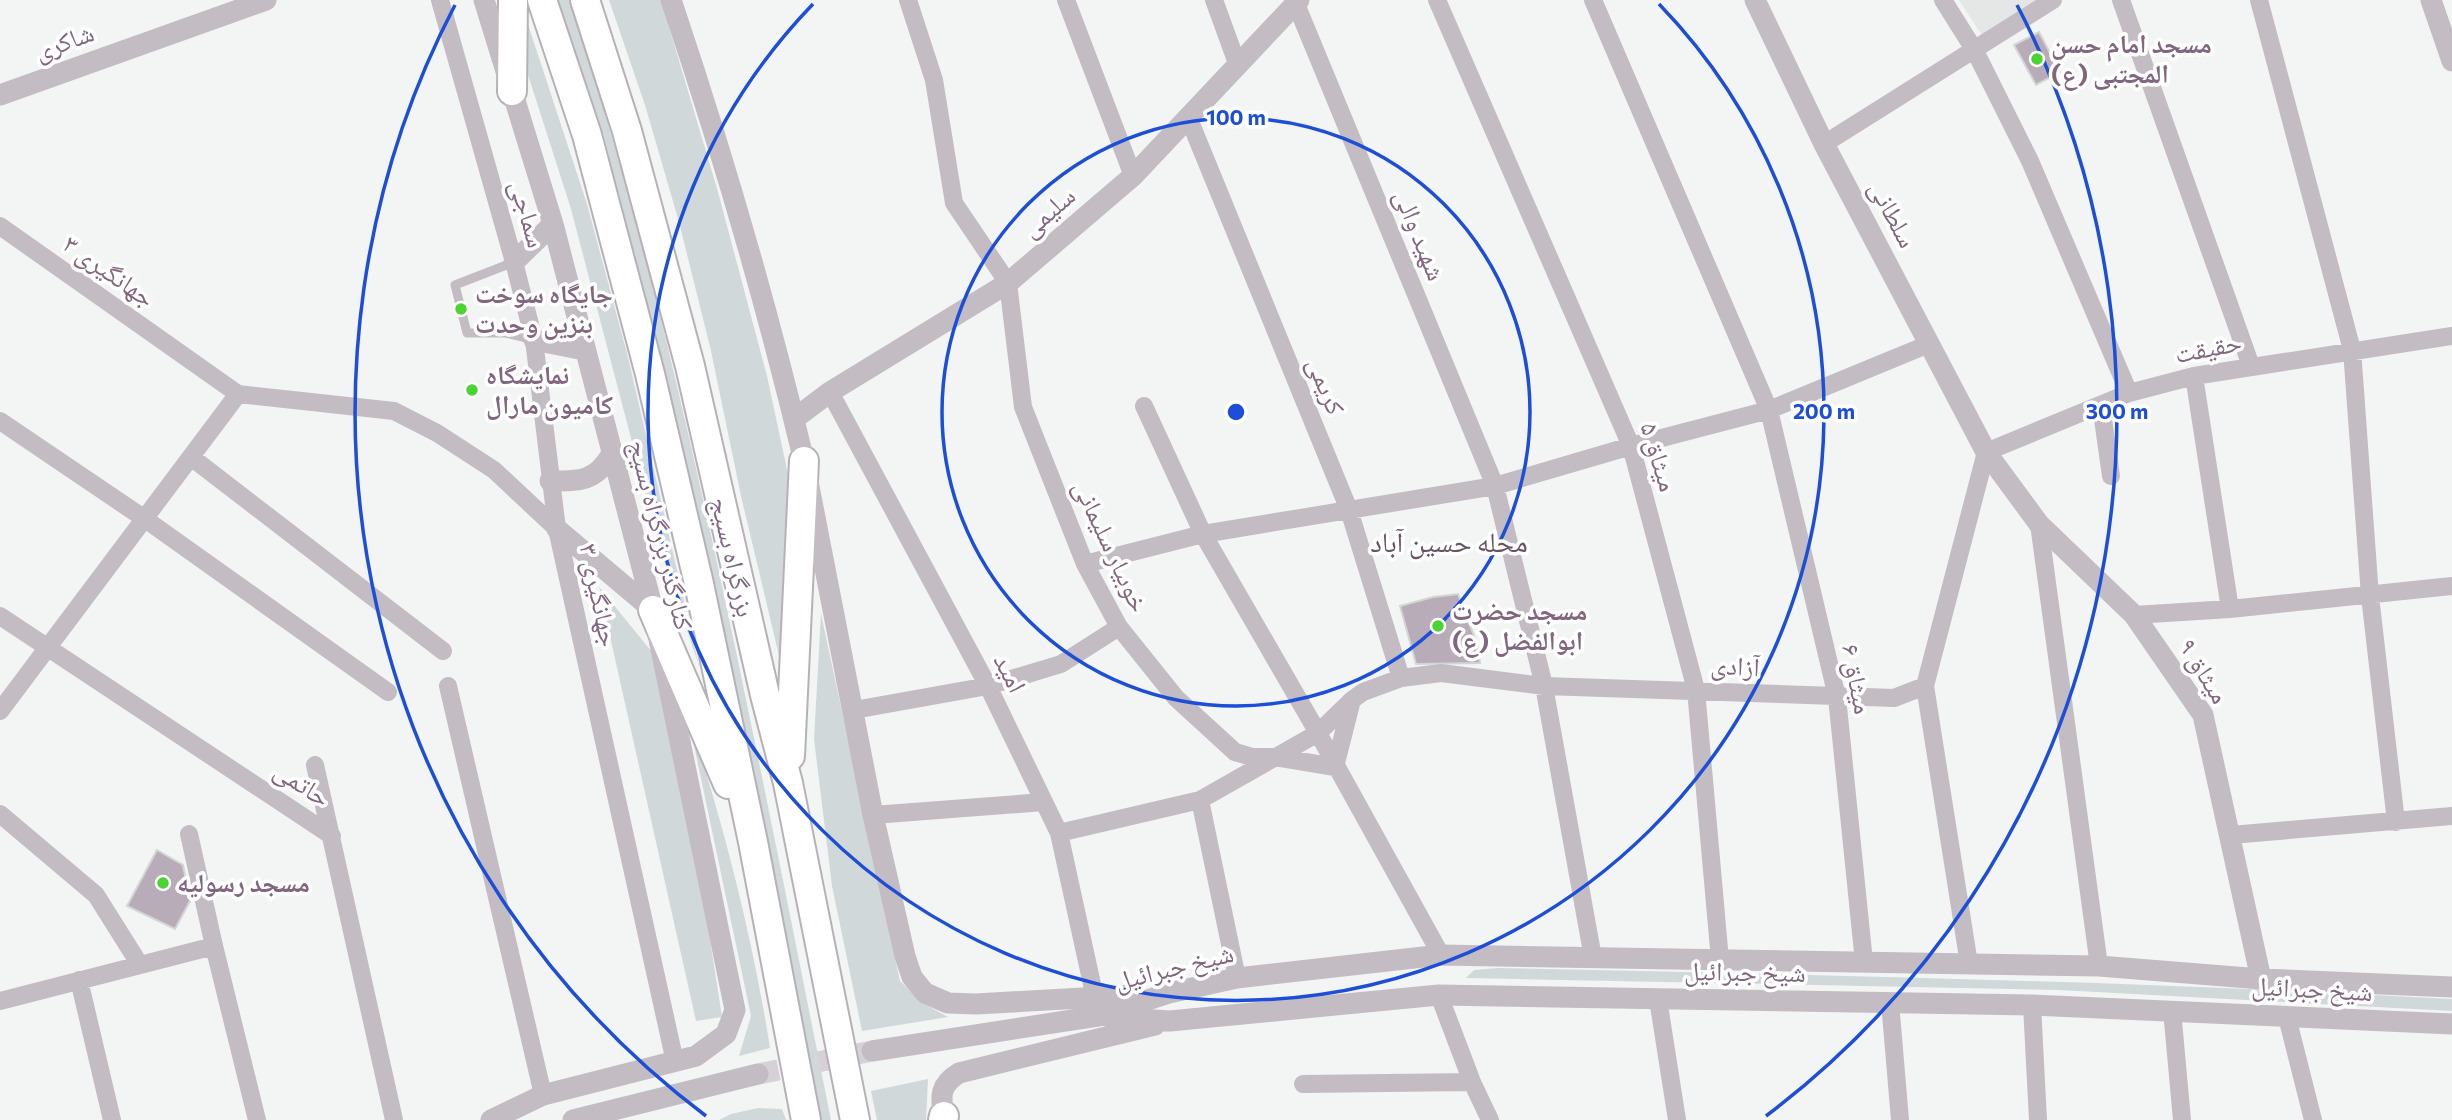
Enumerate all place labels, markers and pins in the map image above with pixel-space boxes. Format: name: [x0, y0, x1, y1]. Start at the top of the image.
place label: مسجد امام حسن المجتبی (ع): [2051, 27, 2212, 91]
marker: مسجد امام حسن المجتبی (ع): [2029, 51, 2045, 67]
place label: جایگاه سوخت بنزین وحدت: [475, 277, 613, 340]
marker: جایگاه سوخت بنزین وحدت: [453, 301, 469, 317]
place label: نمایشگاه کامیون مارال: [486, 358, 613, 421]
marker: نمایشگاه کامیون مارال: [464, 382, 480, 398]
centre of rings: [1224, 400, 1248, 424]
place label: مسجد حضرت ابوالفضل (ع): [1452, 594, 1587, 658]
marker: مسجد حضرت ابوالفضل (ع): [1430, 618, 1446, 634]
place label: مسجد رسولیه: [177, 866, 310, 898]
marker: مسجد رسولیه: [155, 875, 171, 891]

